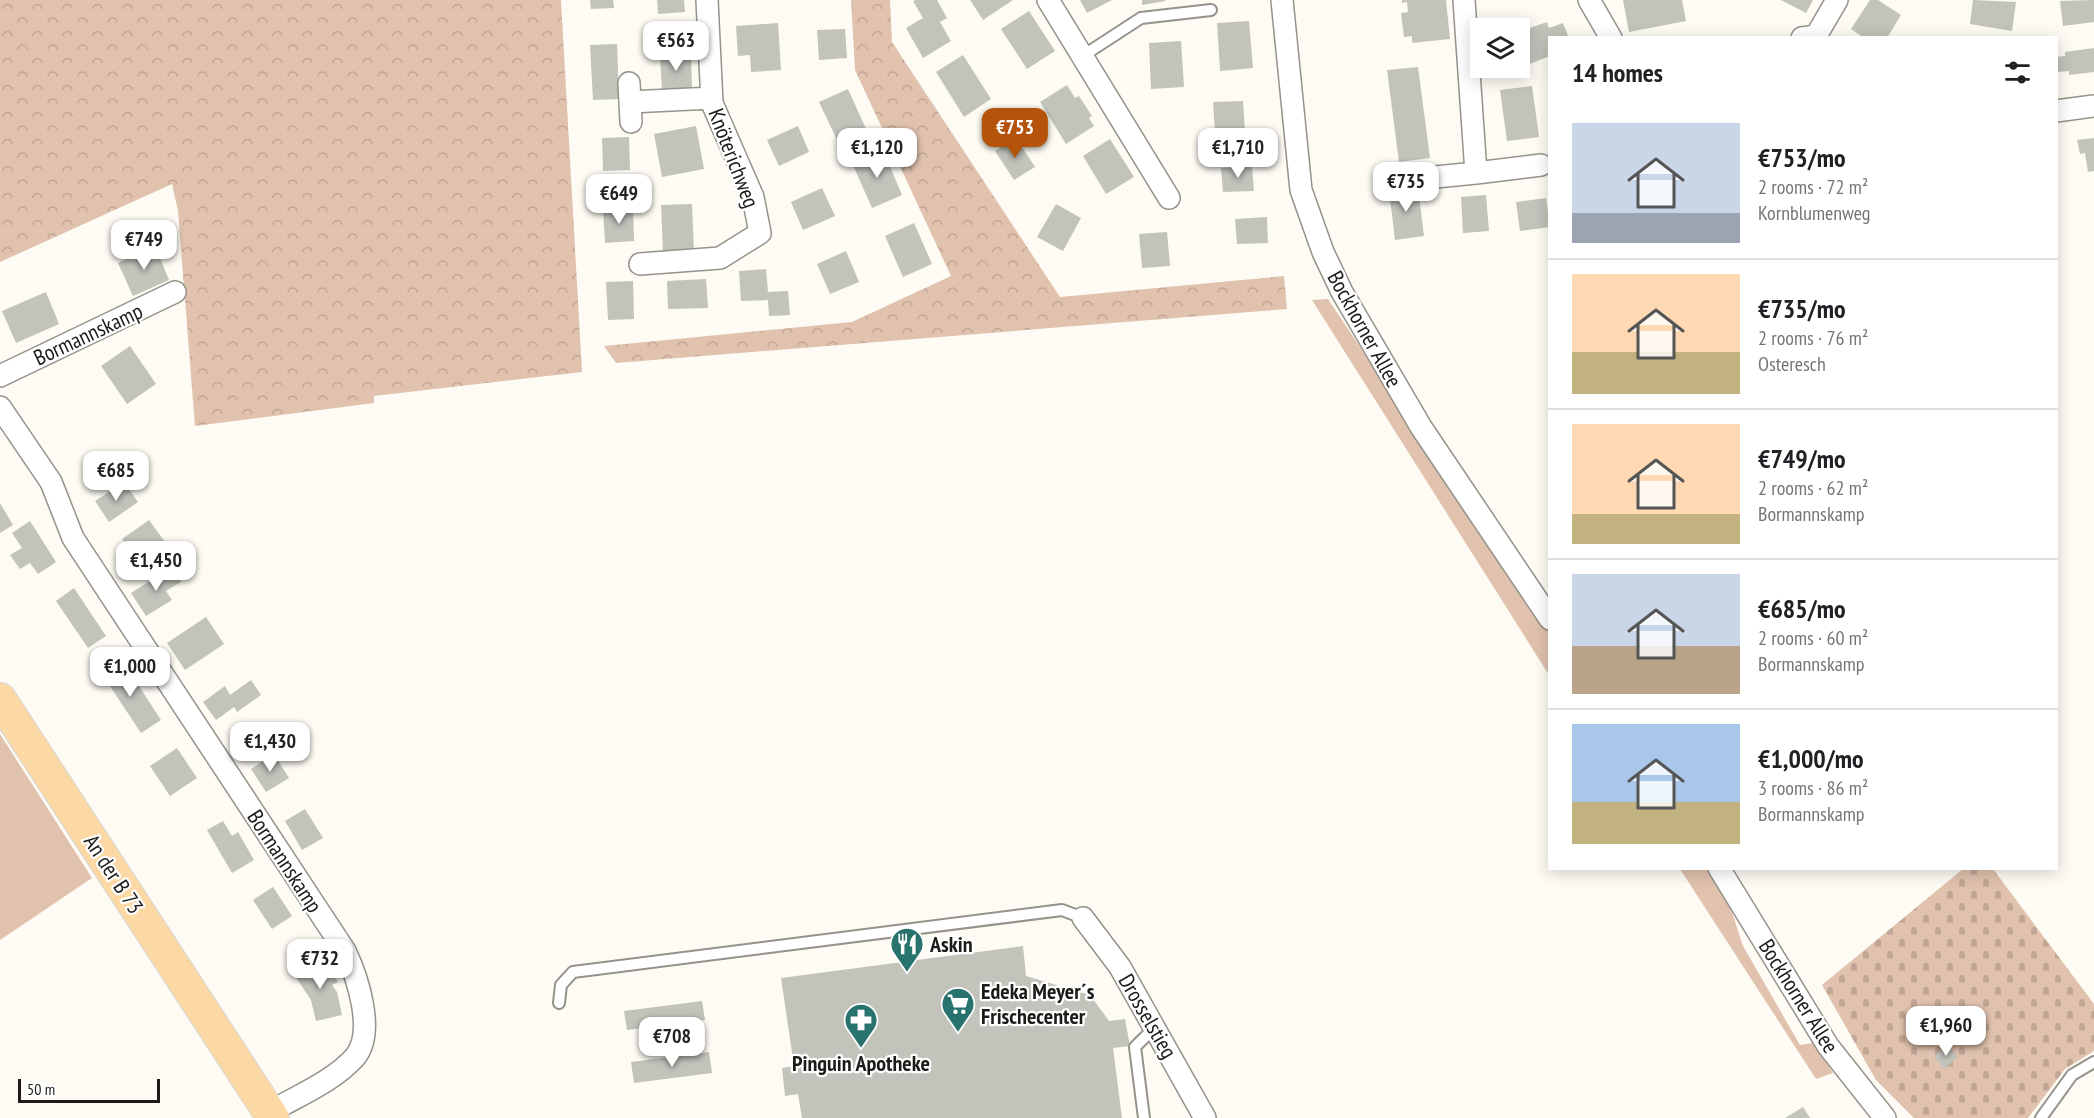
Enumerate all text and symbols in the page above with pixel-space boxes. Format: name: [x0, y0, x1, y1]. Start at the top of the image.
map controls: [1470, 18, 1530, 78]
button: layers: [1470, 18, 1530, 78]
pin: €563: [640, 21, 712, 72]
text: €563: [657, 27, 695, 53]
text: 14 homes: [1572, 56, 1663, 89]
icon: filters: [2001, 56, 2034, 89]
street label: Knöterichweg: [702, 104, 766, 212]
pin: €753: [979, 108, 1051, 159]
text: €753: [996, 114, 1034, 140]
pin: €1,120: [828, 128, 926, 179]
pin: €1,710: [1189, 128, 1287, 179]
text: €1,120: [851, 134, 903, 160]
text: €1,710: [1212, 134, 1264, 160]
text: €753/mo: [1758, 141, 1846, 174]
icon: home: [1620, 147, 1692, 219]
pin: €735: [1370, 162, 1442, 213]
text: €735: [1387, 168, 1425, 194]
pin: €649: [583, 174, 655, 225]
text: 2 rooms · 72 m²: [1758, 174, 1868, 200]
text: €649: [600, 180, 638, 206]
text: Kornblumenweg: [1758, 200, 1870, 226]
pin: €749: [108, 220, 180, 271]
text: €749: [125, 226, 163, 252]
street label: Bockhorner Allee: [1321, 266, 1409, 392]
text: €735/mo: [1758, 292, 1846, 325]
street label: Bormannskamp: [29, 297, 147, 371]
icon: home: [1620, 298, 1692, 370]
text: 2 rooms · 76 m²: [1758, 325, 1868, 351]
text: Osteresch: [1758, 351, 1826, 377]
text: €749/mo: [1758, 442, 1846, 475]
icon: home: [1620, 448, 1692, 520]
pin: €685: [80, 451, 152, 502]
text: €685: [97, 457, 135, 483]
text: 2 rooms · 62 m²: [1758, 475, 1868, 501]
text: Bormannskamp: [1758, 501, 1864, 527]
pin: €1,450: [107, 541, 205, 592]
text: €1,450: [130, 547, 182, 573]
text: €685/mo: [1758, 592, 1846, 625]
icon: home: [1620, 598, 1692, 670]
text: 2 rooms · 60 m²: [1758, 625, 1868, 651]
pin: €1,000: [81, 647, 179, 698]
text: Bormannskamp: [1758, 651, 1864, 677]
text: €1,000: [104, 653, 156, 679]
pin: €1,430: [221, 722, 319, 773]
text: €1,430: [244, 728, 296, 754]
text: €1,000/mo: [1758, 742, 1864, 775]
icon: home: [1620, 748, 1692, 820]
text: 3 rooms · 86 m²: [1758, 775, 1868, 801]
text: Bormannskamp: [1758, 801, 1864, 827]
street label: Bormannskamp: [241, 804, 329, 918]
street label: An der B 73: [78, 829, 150, 919]
restaurant icon: Askin: [889, 926, 925, 973]
place label: Askin: [929, 930, 973, 958]
street label: Bockhorner Allee: [1753, 934, 1845, 1058]
pin: €732: [284, 939, 356, 990]
text: €732: [301, 945, 339, 971]
street label: Drosselstieg: [1113, 969, 1183, 1063]
place label: Edeka Meyer´s Frischecenter: [981, 977, 1095, 1030]
supermarket icon: Edeka Meyer´s Frischecenter: [940, 986, 976, 1033]
pharmacy icon: Pinguin Apotheke: [843, 1002, 879, 1049]
pin: €1,960: [1897, 1006, 1995, 1057]
text: €1,960: [1920, 1012, 1972, 1038]
pin: €708: [636, 1017, 708, 1068]
text: €708: [653, 1023, 691, 1049]
place label: Pinguin Apotheke: [792, 1049, 930, 1077]
scale bar: [18, 1076, 160, 1104]
text: 50 m: [27, 1079, 55, 1099]

